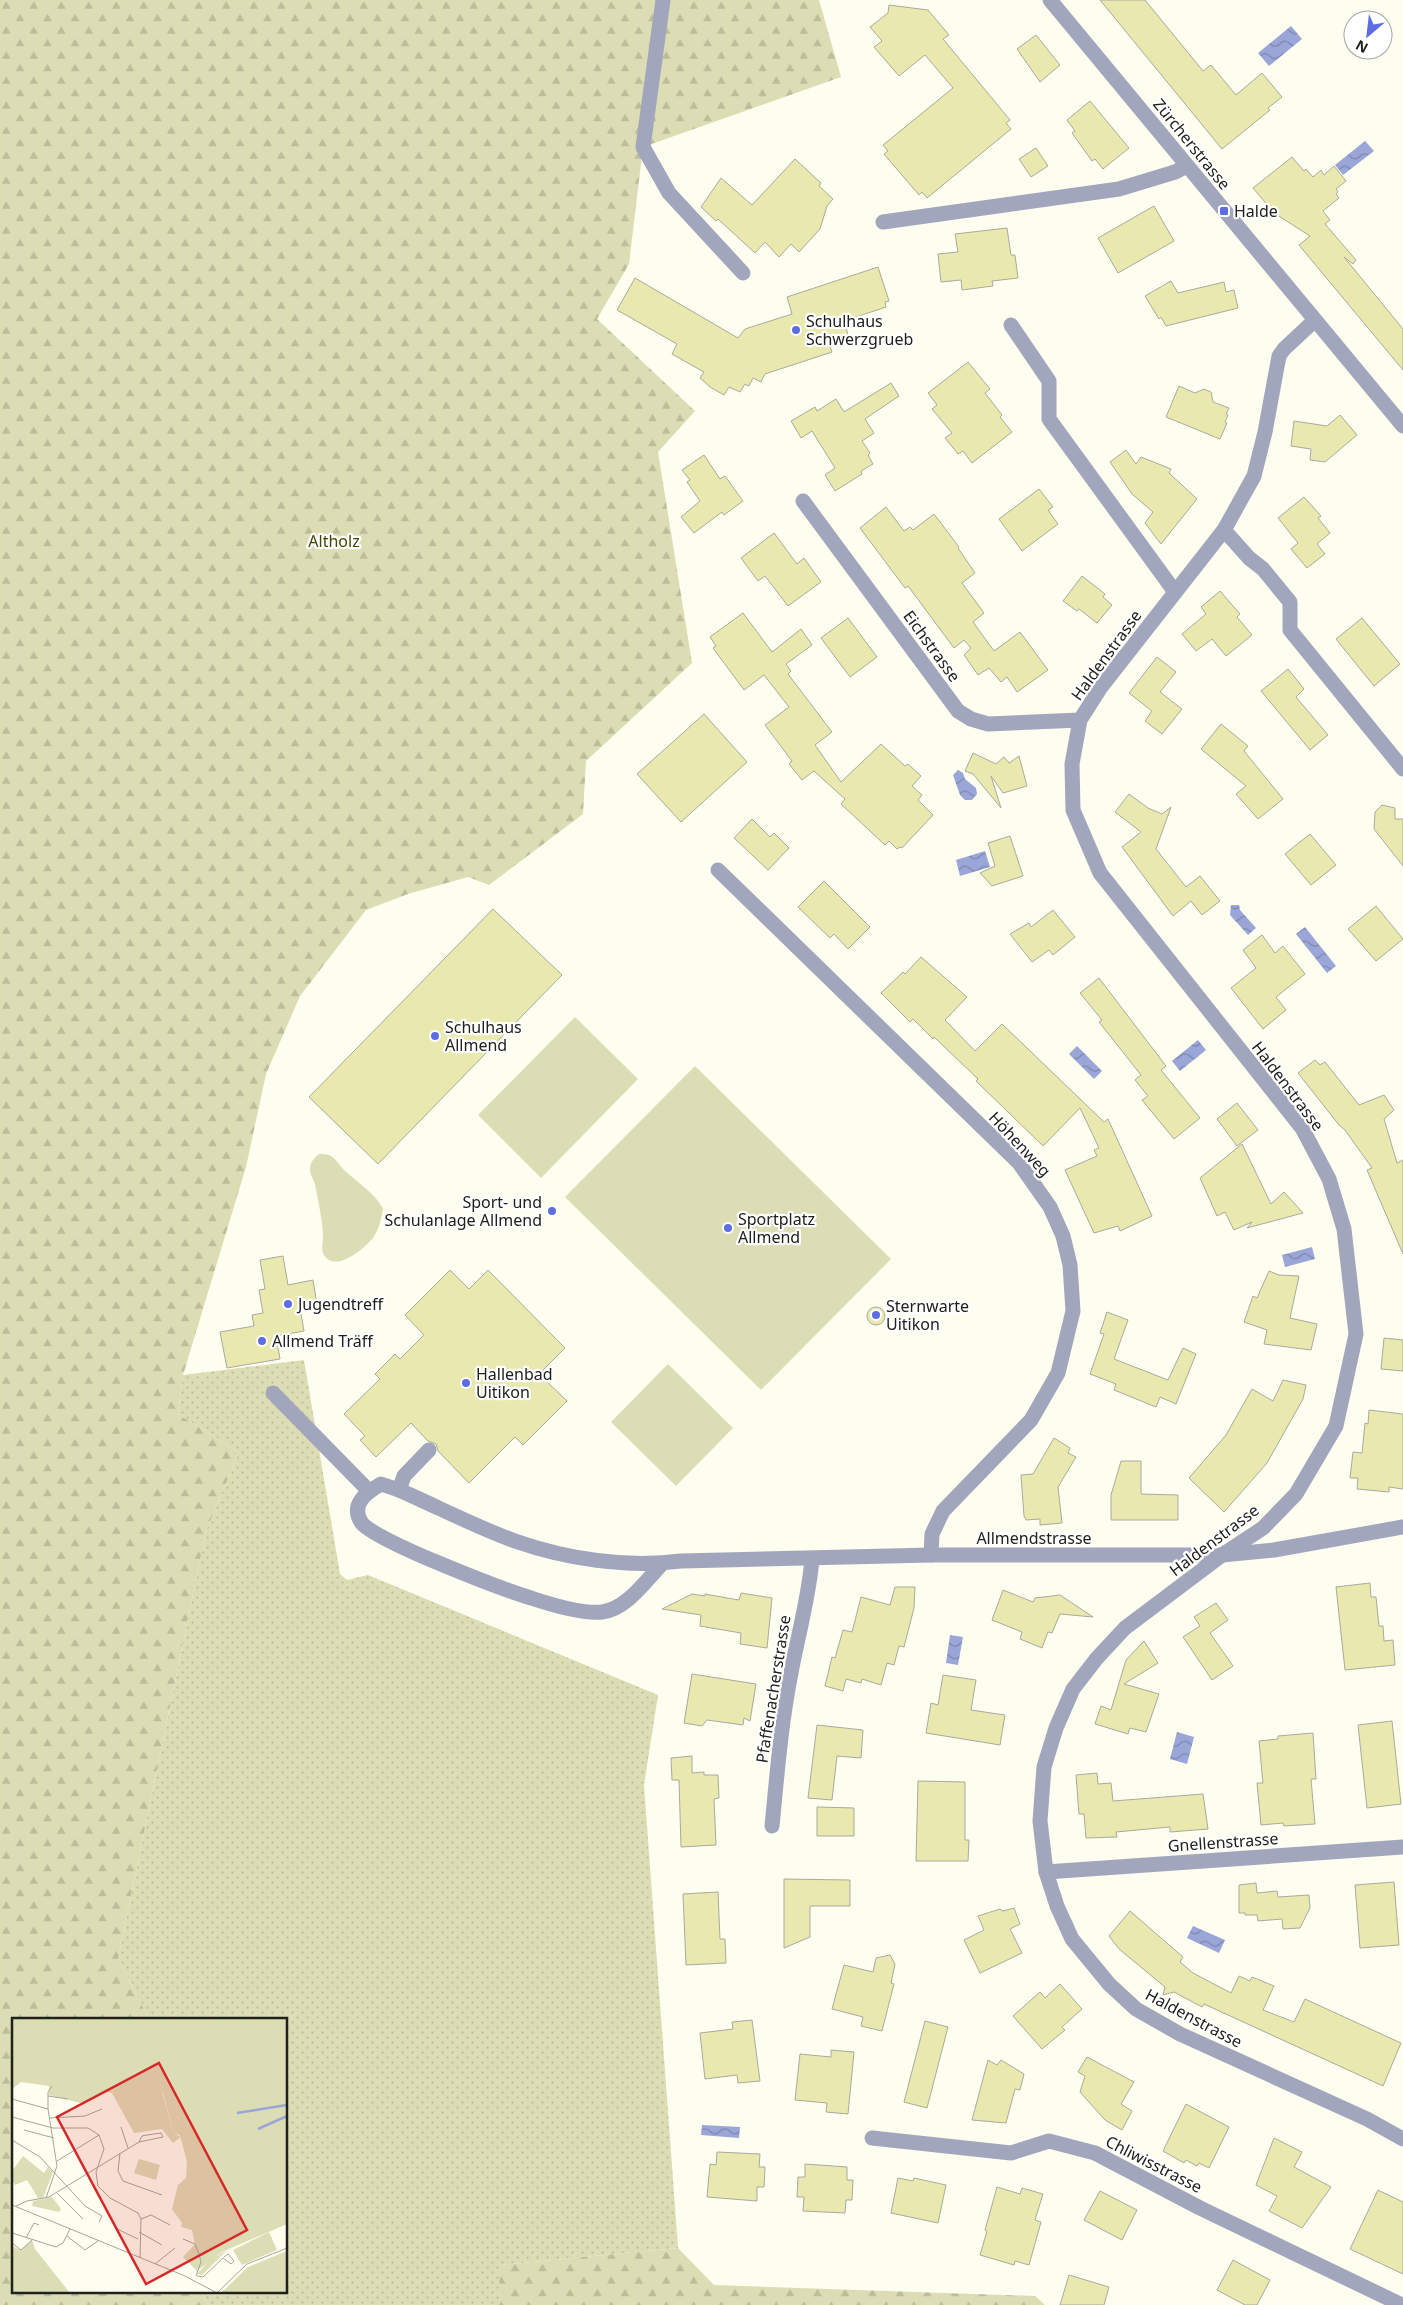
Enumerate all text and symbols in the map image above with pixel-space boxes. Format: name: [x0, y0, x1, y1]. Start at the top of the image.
north arrow: [1343, 10, 1393, 60]
text: N: [1352, 36, 1371, 58]
street label: Zürcherstrasse: [1148, 94, 1236, 194]
place label: Halde: [1234, 200, 1278, 222]
marker: Halde: [1218, 205, 1230, 217]
place label: Schulhaus Schwerzgrueb: [806, 310, 913, 350]
marker: Schulhaus Schwerzgrueb: [790, 324, 802, 336]
park label: Altholz: [308, 530, 360, 552]
street label: Haldenstrasse: [1066, 605, 1146, 705]
street label: Eichstrasse: [899, 606, 965, 686]
place label: Schulhaus Allmend: [445, 1016, 522, 1056]
marker: Schulhaus Allmend: [429, 1030, 441, 1042]
street label: Haldenstrasse: [1247, 1037, 1329, 1135]
street label: Höhenweg: [984, 1107, 1056, 1181]
place label: Sport- und Schulanlage Allmend: [384, 1191, 542, 1231]
marker: Sport- und Schulanlage Allmend: [546, 1205, 558, 1217]
place label: Sportplatz Allmend: [738, 1208, 815, 1248]
marker: Sportplatz Allmend: [722, 1222, 734, 1234]
place label: Jugendtreff: [296, 1293, 384, 1315]
place label: Sternwarte Uitikon: [886, 1295, 969, 1335]
marker: Jugendtreff: [282, 1298, 294, 1310]
marker: Sternwarte Uitikon: [870, 1309, 882, 1321]
place label: Allmend Träff: [272, 1330, 374, 1352]
marker: Allmend Träff: [256, 1335, 268, 1347]
place label: Hallenbad Uitikon: [476, 1363, 553, 1403]
marker: Hallenbad Uitikon: [460, 1377, 472, 1389]
street label: Haldenstrasse: [1165, 1499, 1263, 1581]
street label: Allmendstrasse: [976, 1527, 1092, 1549]
street label: Pfaffenacherstrasse: [750, 1614, 796, 1764]
street label: Gnellenstrasse: [1167, 1827, 1279, 1857]
street label: Haldenstrasse: [1142, 1983, 1246, 2053]
inset map: [12, 2018, 288, 2292]
street label: Chliwisstrasse: [1102, 2130, 1206, 2198]

